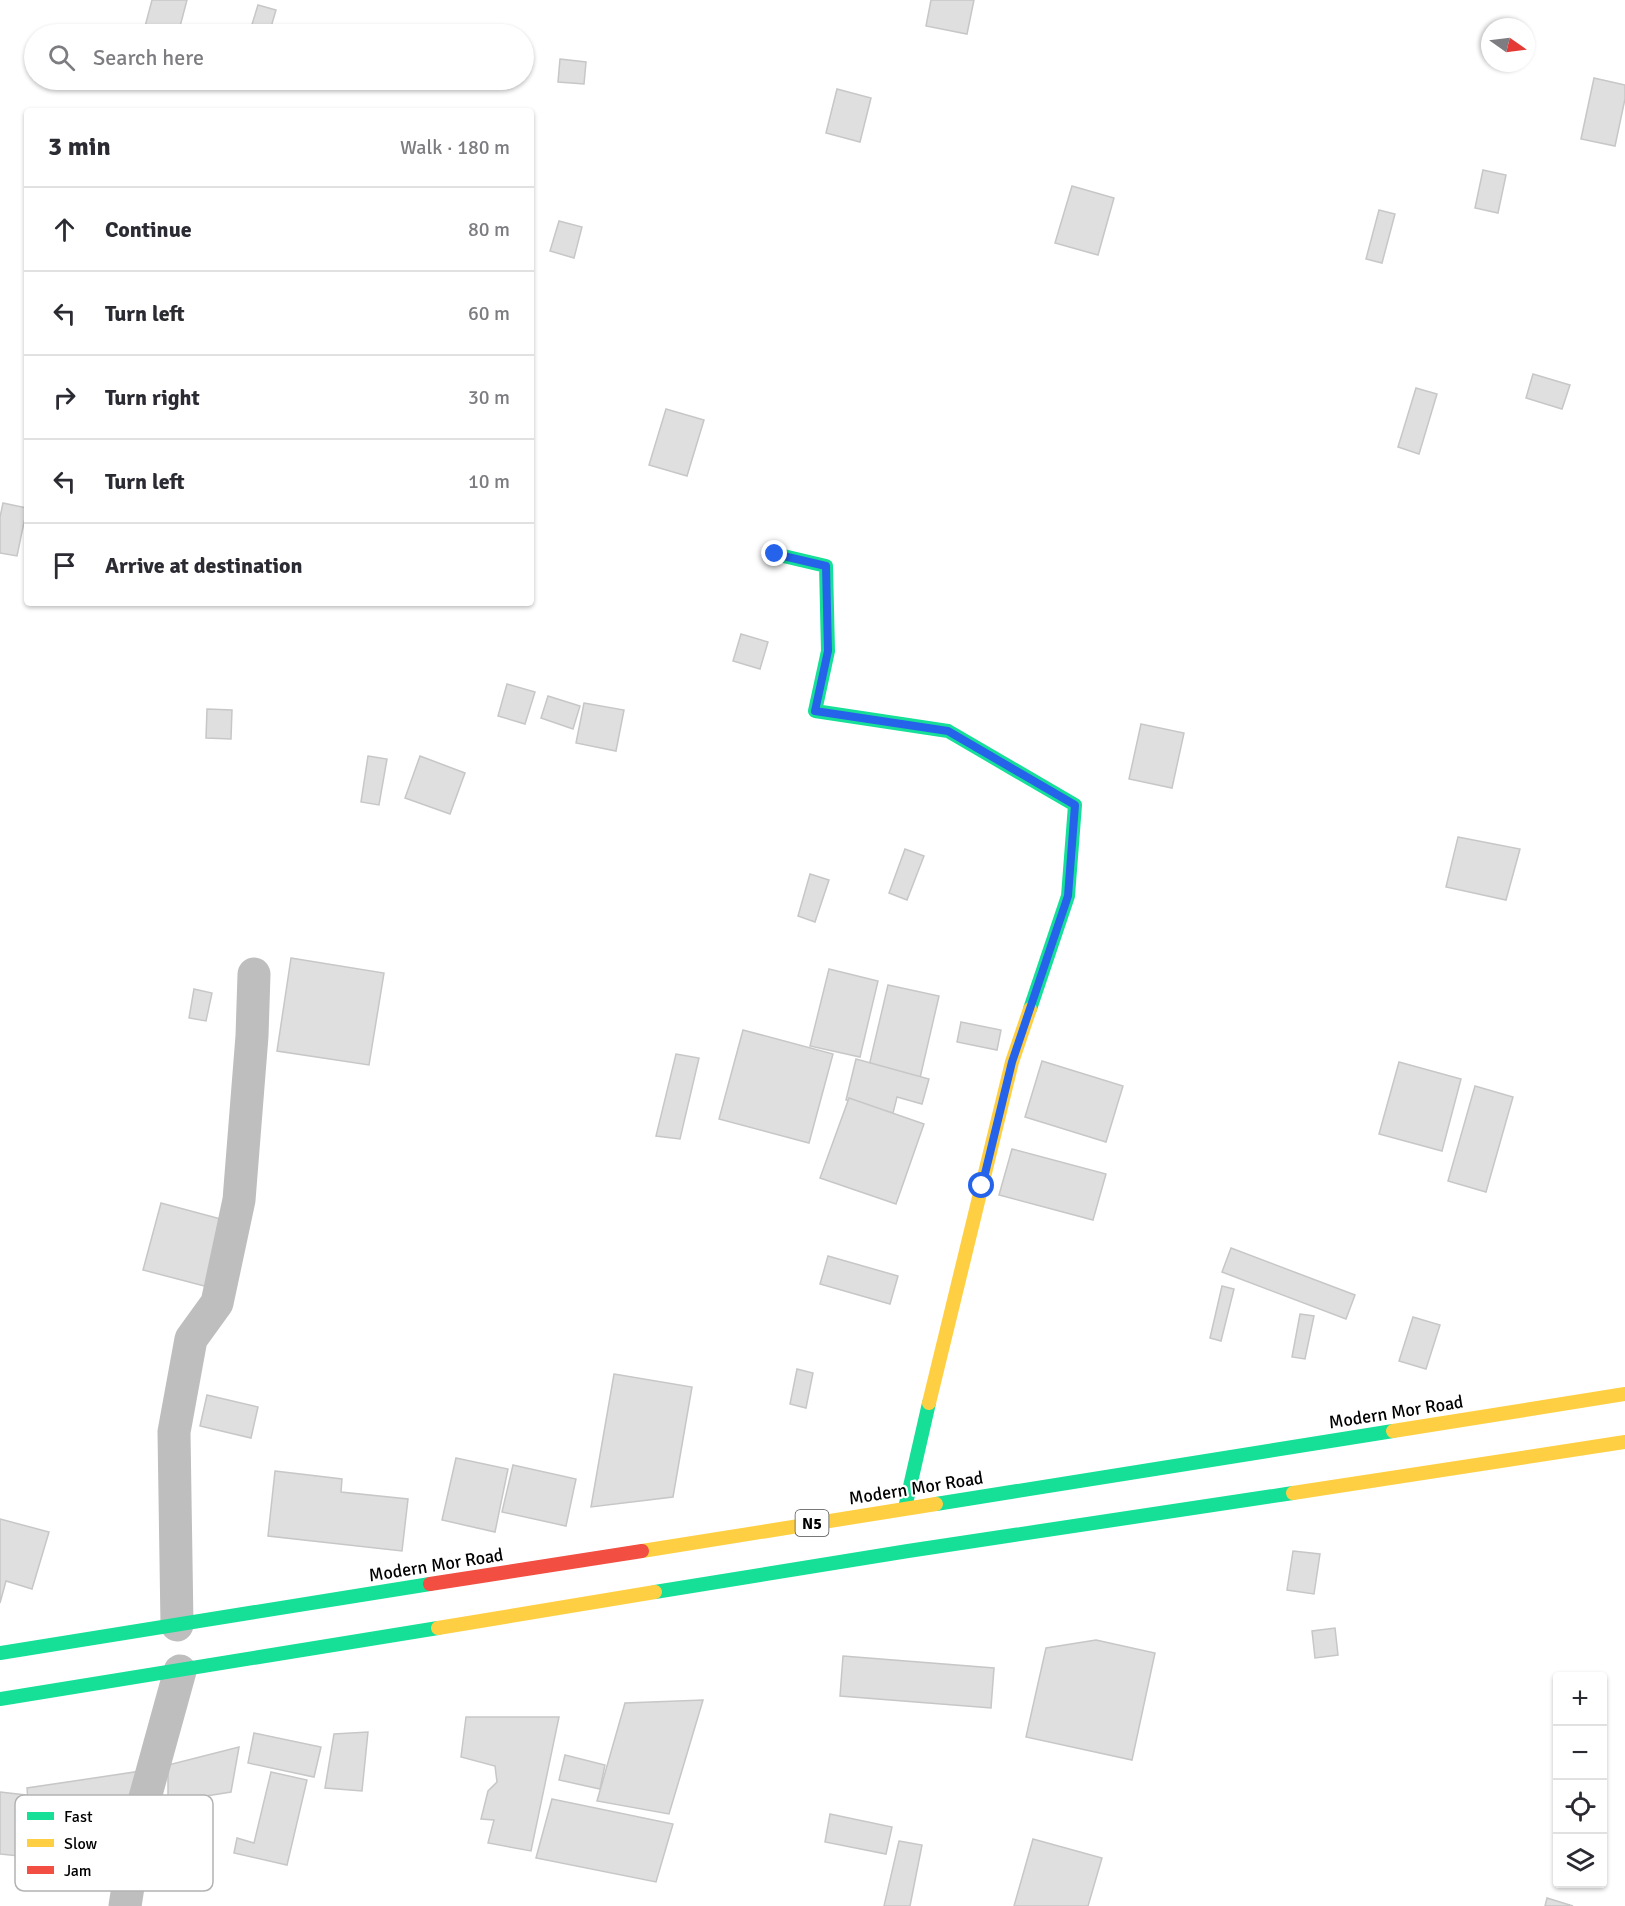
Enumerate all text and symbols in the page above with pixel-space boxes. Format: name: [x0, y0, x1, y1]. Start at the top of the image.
north arrow: [1481, 18, 1535, 72]
search box: [24, 24, 534, 90]
icon: search: [45, 41, 78, 74]
text: Search here: [93, 44, 204, 71]
text: 3 min: [48, 131, 111, 163]
text: Walk · 180 m: [400, 135, 510, 160]
icon: ahead: [48, 213, 81, 246]
text: Continue: [105, 216, 192, 243]
text: 80 m: [468, 217, 510, 242]
icon: left: [48, 297, 81, 330]
text: Turn left: [105, 300, 185, 327]
text: 60 m: [468, 301, 510, 326]
icon: right: [48, 381, 81, 414]
text: Turn right: [105, 384, 200, 411]
text: 30 m: [468, 385, 510, 410]
icon: left: [48, 465, 81, 498]
text: Turn left: [105, 468, 185, 495]
text: 10 m: [468, 469, 510, 494]
route end: [761, 540, 787, 566]
icon: arrive: [48, 549, 81, 582]
text: Arrive at destination: [105, 552, 302, 579]
route start: [968, 1172, 994, 1198]
street label: Modern Mor Road: [1327, 1391, 1465, 1433]
street label: Modern Mor Road: [847, 1467, 985, 1509]
road number: N5: [796, 1510, 828, 1536]
street label: Modern Mor Road: [367, 1544, 505, 1586]
map controls: [1553, 1672, 1607, 1888]
button: +: [1553, 1672, 1607, 1726]
button: −: [1553, 1726, 1607, 1780]
button: locate: [1553, 1780, 1607, 1834]
legend: [15, 1795, 213, 1891]
text: Fast: [64, 1807, 93, 1827]
text: Slow: [64, 1834, 98, 1854]
button: layers: [1553, 1834, 1607, 1888]
text: Jam: [64, 1861, 92, 1881]

